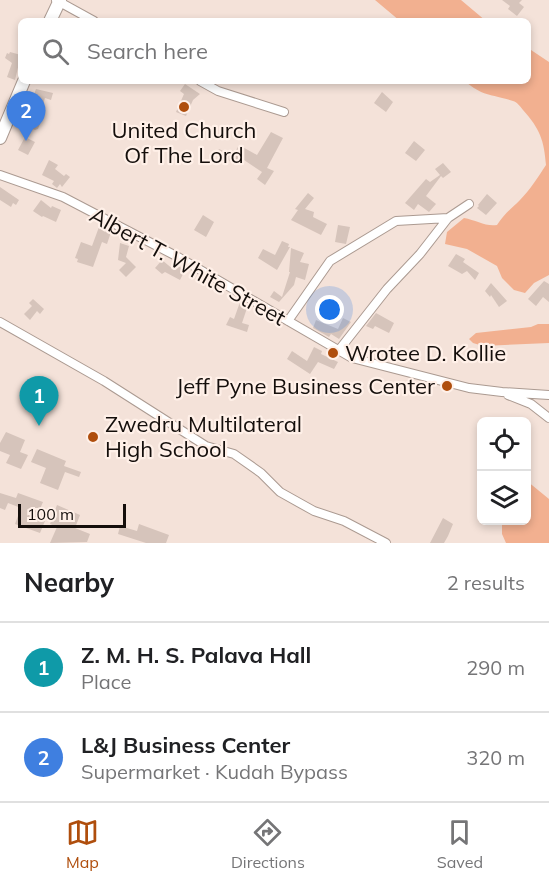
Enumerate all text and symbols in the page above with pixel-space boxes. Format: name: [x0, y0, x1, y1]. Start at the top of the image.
search box: [18, 18, 531, 84]
icon: search: [39, 35, 72, 68]
text: Search here: [87, 37, 208, 65]
pin: 2: [6, 92, 46, 141]
marker: United Church Of The Lord: [177, 100, 191, 114]
place label: United Church Of The Lord: [112, 116, 256, 169]
street label: Albert T. White Street: [85, 200, 291, 332]
your location: [315, 295, 344, 324]
place label: Wrotee D. Kollie: [345, 339, 506, 367]
marker: Wrotee D. Kollie: [326, 346, 340, 360]
place label: Jeff Pyne Business Center: [176, 372, 435, 400]
pin: 1: [20, 376, 58, 426]
marker: Jeff Pyne Business Center: [440, 379, 454, 393]
place label: Zwedru Multilateral High School: [105, 410, 302, 463]
map controls: [477, 417, 531, 525]
button: locate: [477, 417, 531, 471]
marker: Zwedru Multilateral High School: [86, 430, 100, 444]
button: layers: [477, 471, 531, 525]
scale bar: [18, 501, 126, 528]
text: 100 m: [27, 504, 74, 524]
text: Nearby: [24, 566, 114, 599]
text: 2 results: [447, 570, 525, 595]
text: Z. M. H. S. Palava Hall: [81, 641, 311, 669]
text: 1: [38, 655, 50, 680]
text: 290 m: [466, 655, 525, 680]
text: Place: [81, 669, 131, 694]
text: L&J Business Center: [81, 731, 290, 759]
text: 2: [38, 745, 50, 770]
text: 320 m: [466, 745, 525, 770]
text: Supermarket · Kudah Bypass: [81, 759, 348, 784]
tab: Map: [66, 816, 99, 872]
tab: Directions: [231, 816, 305, 872]
tab: Saved: [437, 816, 483, 872]

